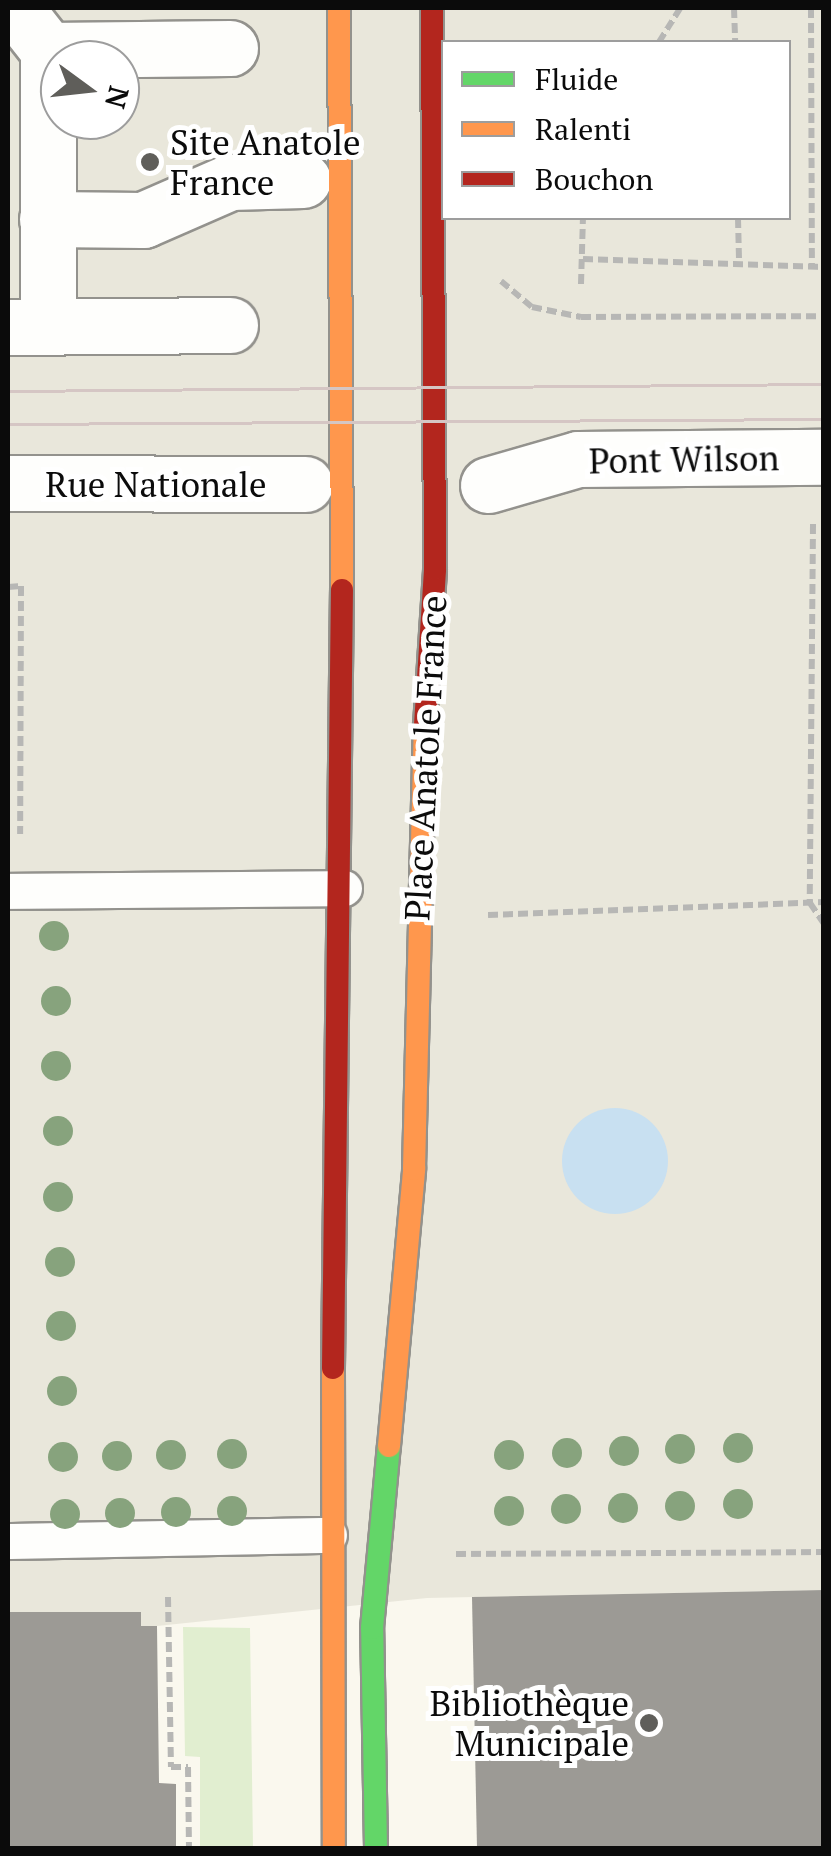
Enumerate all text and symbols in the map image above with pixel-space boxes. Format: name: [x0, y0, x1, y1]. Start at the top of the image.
north arrow: [40, 40, 140, 140]
legend: [441, 40, 791, 220]
text: Fluide: [535, 59, 618, 99]
text: N: [97, 82, 138, 112]
text: Ralenti: [535, 109, 631, 149]
place label: Site Anatole France: [170, 121, 361, 203]
marker: Site Anatole France: [139, 151, 161, 173]
text: Bouchon: [535, 159, 653, 199]
street label: Pont Wilson: [588, 436, 780, 482]
street label: Rue Nationale: [45, 463, 267, 505]
street label: Place Anatole France: [395, 594, 455, 922]
place label: Bibliothèque Municipale: [430, 1682, 629, 1764]
marker: Bibliothèque Municipale: [638, 1712, 660, 1734]

